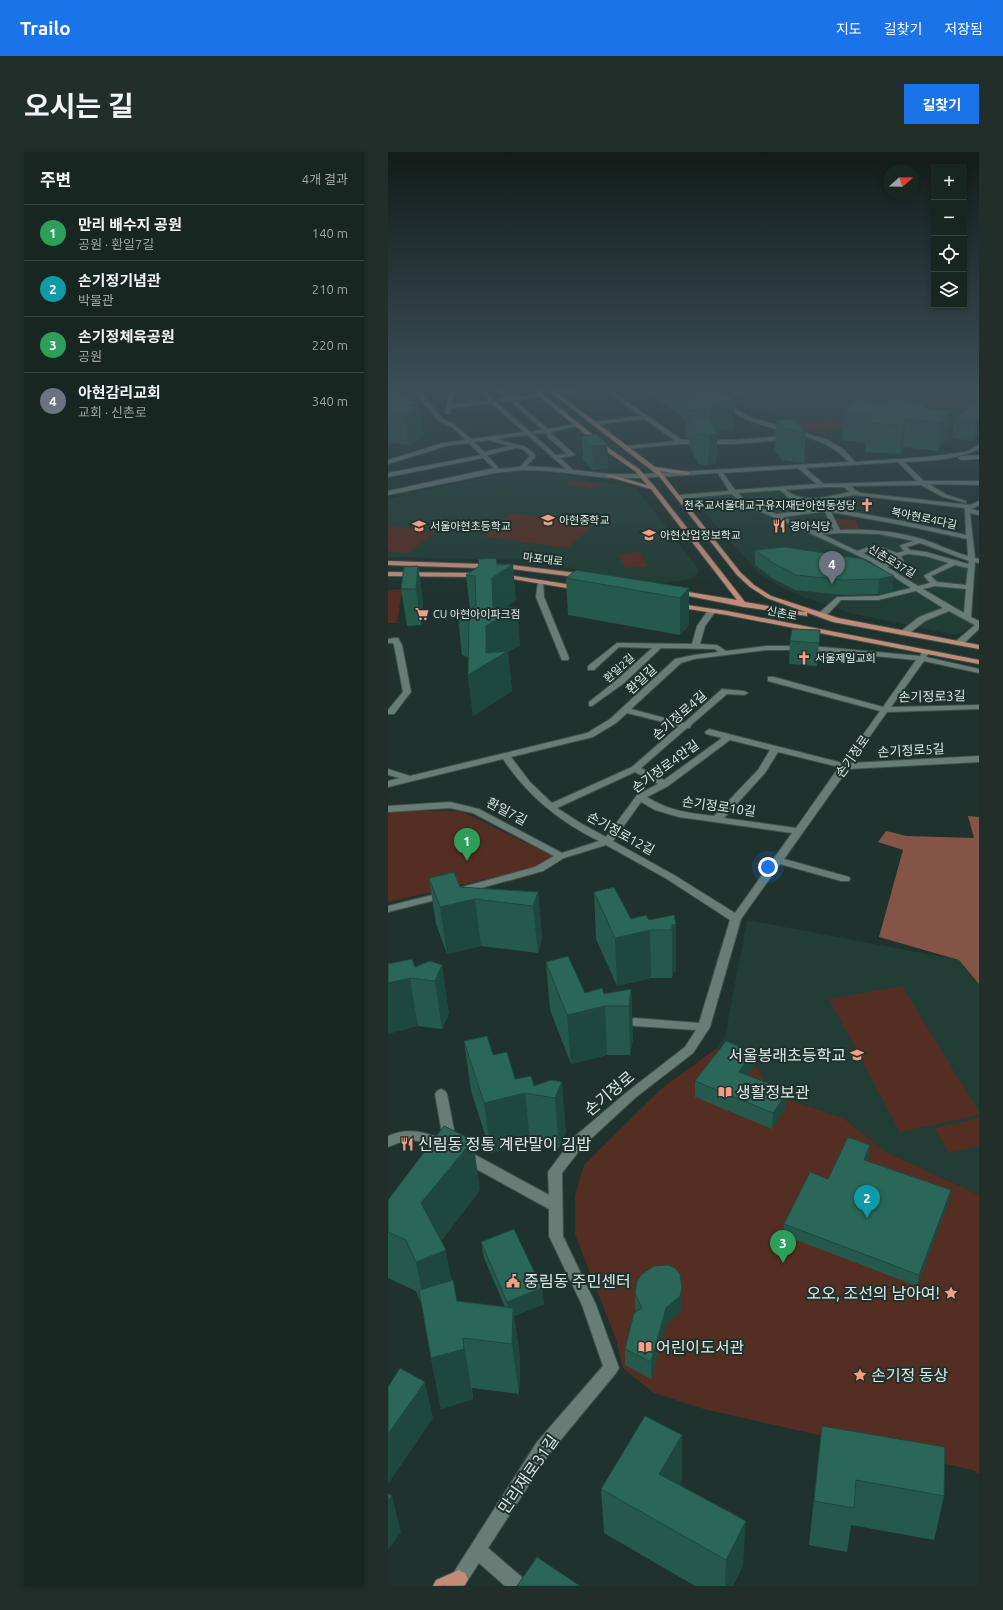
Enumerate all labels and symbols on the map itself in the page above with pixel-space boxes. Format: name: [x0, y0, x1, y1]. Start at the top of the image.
north arrow: [883, 164, 919, 200]
church icon: 천주교서울대교구유지재단아현동성당: [859, 497, 875, 513]
place label: 천주교서울대교구유지재단아현동성당: [684, 499, 856, 511]
street label: 북아현로4다길: [890, 505, 958, 531]
school or university icon: 아현중학교: [540, 512, 556, 528]
place label: 아현중학교: [559, 514, 610, 526]
school or university icon: 서울아현초등학교: [411, 518, 427, 534]
restaurant icon: 경아식당: [771, 518, 787, 534]
place label: 서울아현초등학교: [430, 520, 511, 532]
place label: 경아식당: [790, 520, 830, 532]
school or university icon: 아현산업정보학교: [641, 527, 657, 543]
place label: 아현산업정보학교: [660, 529, 741, 541]
street label: 신촌로37길: [866, 542, 918, 580]
street label: 마포대로: [522, 551, 564, 567]
pin: 4: [819, 551, 845, 584]
street label: 신촌로: [766, 604, 798, 622]
supermarket icon: CU 아현아이파크점: [414, 606, 430, 622]
place label: CU 아현아이파크점: [433, 608, 521, 620]
church icon: 서울제일교회: [796, 650, 812, 666]
street label: 환일2길: [601, 651, 637, 685]
place label: 서울제일교회: [815, 652, 876, 664]
street label: 환일길: [623, 662, 659, 696]
street label: 손기정로4길: [649, 688, 709, 742]
street label: 손기정로3길: [898, 688, 966, 704]
street label: 손기정로: [833, 732, 871, 780]
street label: 손기정로4안길: [629, 737, 701, 795]
street label: 손기정로5길: [877, 741, 945, 759]
street label: 손기정로10길: [681, 794, 757, 818]
street label: 환일7길: [485, 795, 529, 827]
street label: 손기정로12길: [585, 809, 657, 857]
pin: 1: [454, 828, 480, 861]
your location: [758, 857, 778, 877]
place label: 서울봉래초등학교: [728, 1046, 846, 1064]
school or university icon: 서울봉래초등학교: [849, 1047, 865, 1063]
street label: 손기정로: [581, 1067, 638, 1119]
place label: 생활정보관: [736, 1083, 810, 1101]
library icon: 생활정보관: [717, 1084, 733, 1100]
place label: 신림동 정통 계란말이 김밥: [418, 1135, 591, 1153]
restaurant icon: 신림동 정통 계란말이 김밥: [399, 1136, 415, 1152]
pin: 2: [854, 1185, 880, 1218]
pin: 3: [770, 1230, 796, 1263]
place label: 중림동 주민센터: [524, 1272, 631, 1290]
public building icon: 중림동 주민센터: [505, 1273, 521, 1289]
place label: 오오, 조선의 남아여!: [807, 1284, 940, 1302]
place icon: 오오, 조선의 남아여!: [943, 1285, 959, 1301]
place label: 어린이도서관: [656, 1338, 745, 1356]
library icon: 어린이도서관: [637, 1339, 653, 1355]
place label: 손기정 동상: [871, 1366, 949, 1384]
place icon: 손기정 동상: [852, 1367, 868, 1383]
street label: 만리재로31길: [494, 1431, 562, 1517]

